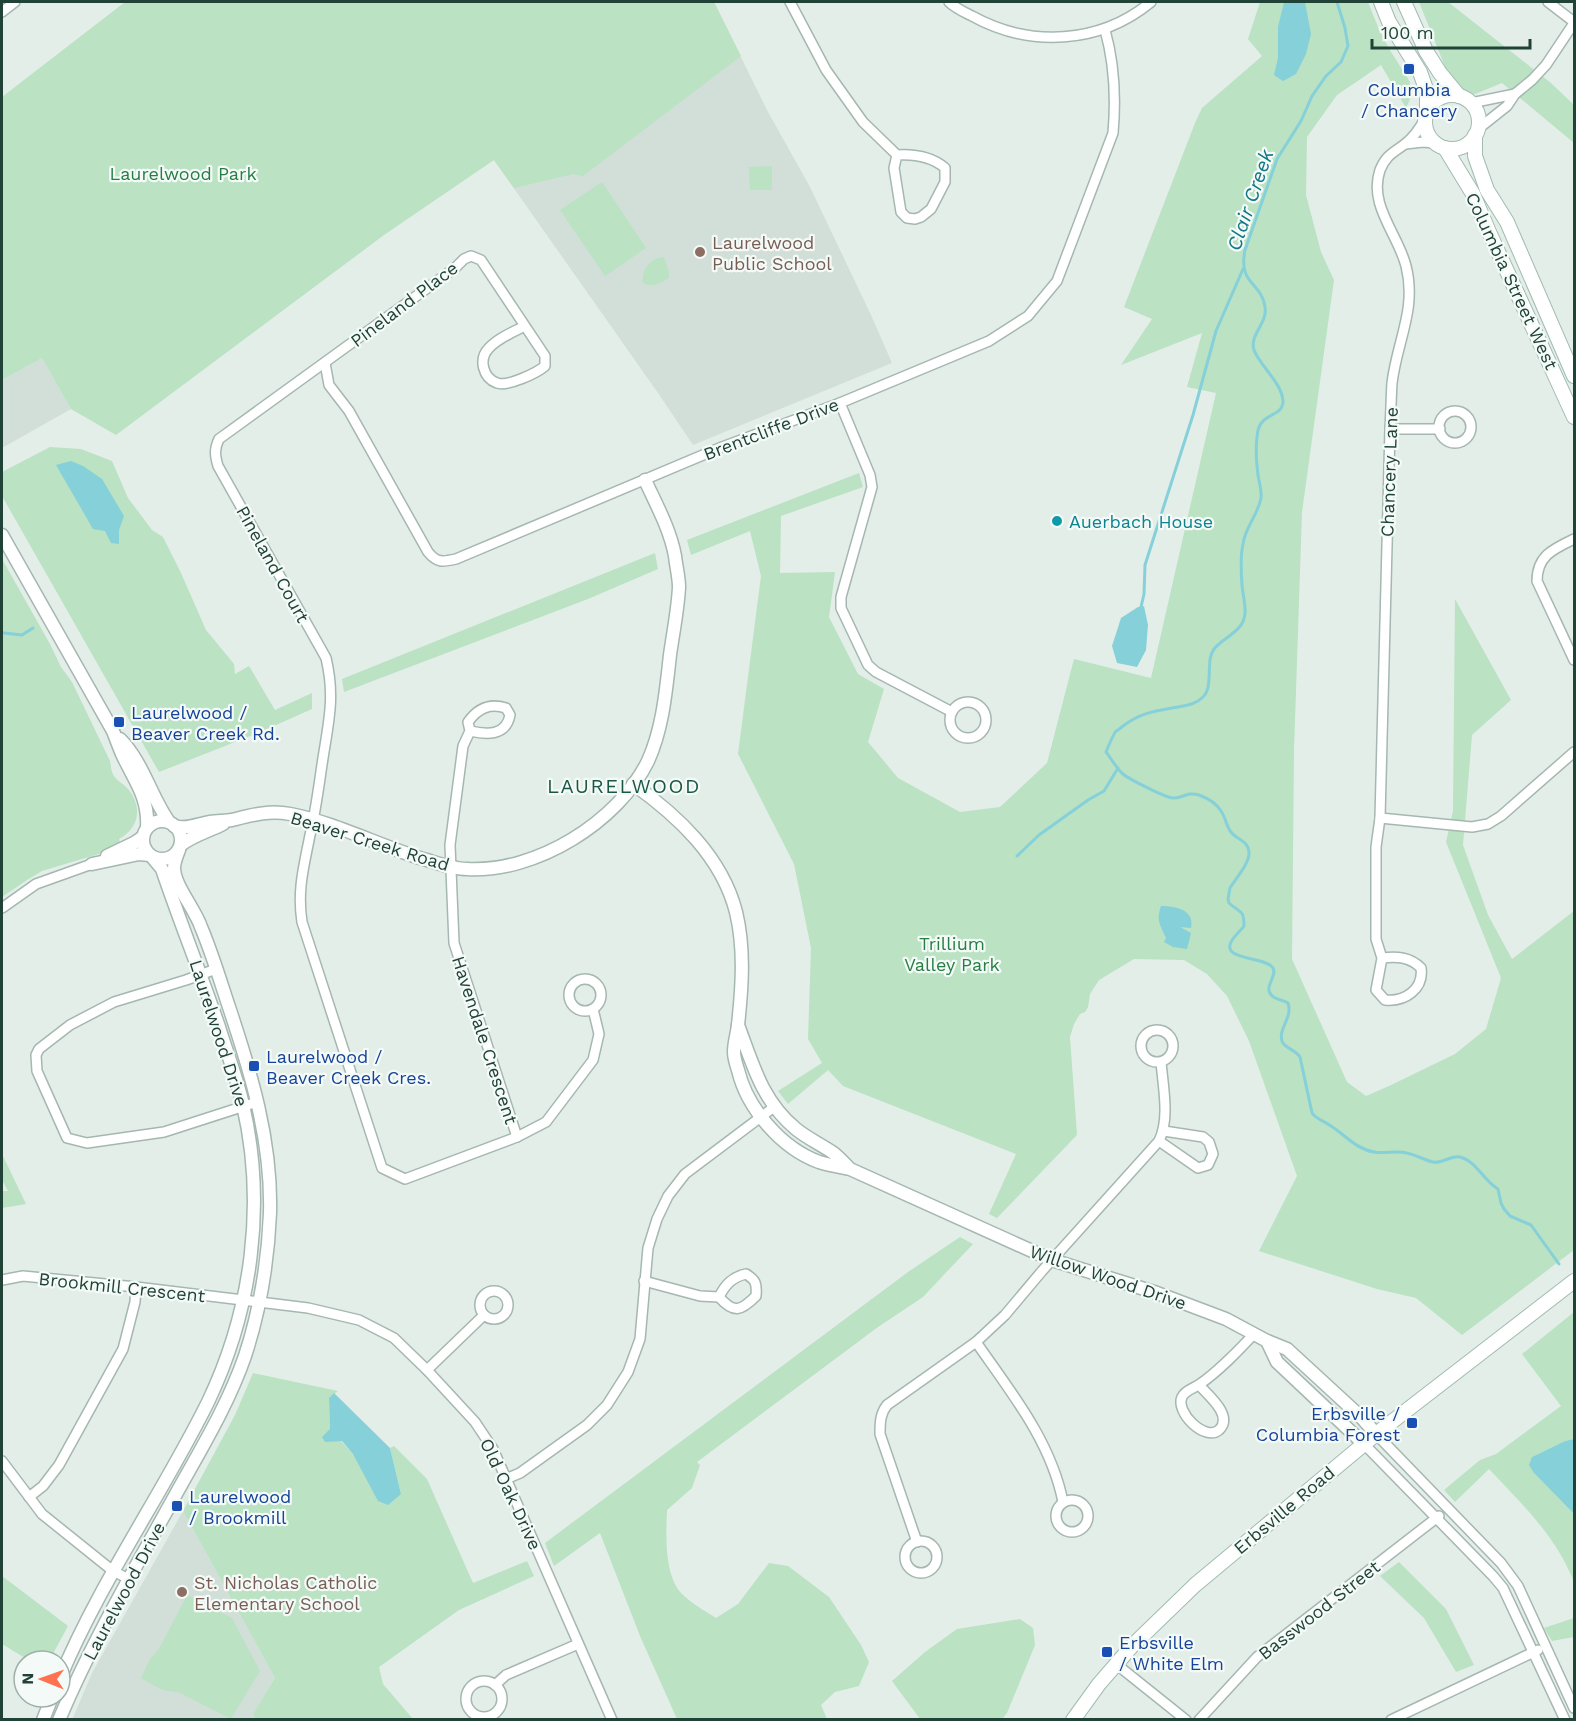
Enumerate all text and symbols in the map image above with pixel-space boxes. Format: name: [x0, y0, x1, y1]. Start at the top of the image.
scale bar: [1372, 12, 1530, 50]
text: 100 m: [1381, 22, 1434, 43]
marker: Columbia / Chancery: [1402, 62, 1416, 76]
place label: Columbia / Chancery: [1361, 79, 1458, 121]
water label: Clair Creek: [1221, 145, 1279, 254]
park label: Laurelwood Park: [109, 163, 257, 184]
street label: Columbia Street West: [1462, 189, 1562, 373]
place label: Laurelwood Public School: [712, 232, 832, 274]
marker: Laurelwood Public School: [693, 245, 707, 259]
street label: Pineland Place: [346, 257, 462, 351]
street label: Brentcliffe Drive: [700, 394, 842, 464]
street label: Chancery Lane: [1376, 407, 1402, 537]
street label: Pineland Court: [232, 502, 314, 626]
place label: Auerbach House: [1069, 511, 1213, 532]
marker: Auerbach House: [1050, 514, 1064, 528]
place label: Laurelwood / Beaver Creek Rd.: [131, 702, 280, 744]
marker: Laurelwood / Beaver Creek Rd.: [112, 715, 126, 729]
district label: LAURELWOOD: [547, 774, 701, 798]
street label: Beaver Creek Road: [288, 807, 452, 875]
park label: Trillium Valley Park: [904, 933, 1000, 975]
street label: Havendale Crescent: [448, 953, 522, 1127]
street label: Laurelwood Drive: [185, 957, 253, 1109]
place label: Laurelwood / Beaver Creek Cres.: [266, 1046, 431, 1088]
marker: Laurelwood / Beaver Creek Cres.: [247, 1059, 261, 1073]
street label: Willow Wood Drive: [1027, 1240, 1189, 1314]
street label: Brookmill Crescent: [38, 1268, 207, 1306]
place label: Erbsville / Columbia Forest: [1256, 1403, 1400, 1445]
marker: Erbsville / Columbia Forest: [1405, 1416, 1419, 1430]
street label: Old Oak Drive: [476, 1435, 546, 1553]
street label: Erbsville Road: [1229, 1462, 1339, 1558]
place label: Laurelwood / Brookmill: [189, 1486, 291, 1528]
marker: Laurelwood / Brookmill: [170, 1499, 184, 1513]
street label: Laurelwood Drive: [79, 1518, 169, 1664]
street label: Basswood Street: [1254, 1556, 1384, 1664]
place label: St. Nicholas Catholic Elementary School: [194, 1572, 377, 1614]
marker: St. Nicholas Catholic Elementary School: [175, 1585, 189, 1599]
place label: Erbsville / White Elm: [1119, 1632, 1224, 1674]
marker: Erbsville / White Elm: [1100, 1645, 1114, 1659]
north arrow: [12, 1649, 72, 1709]
text: N: [18, 1673, 37, 1685]

